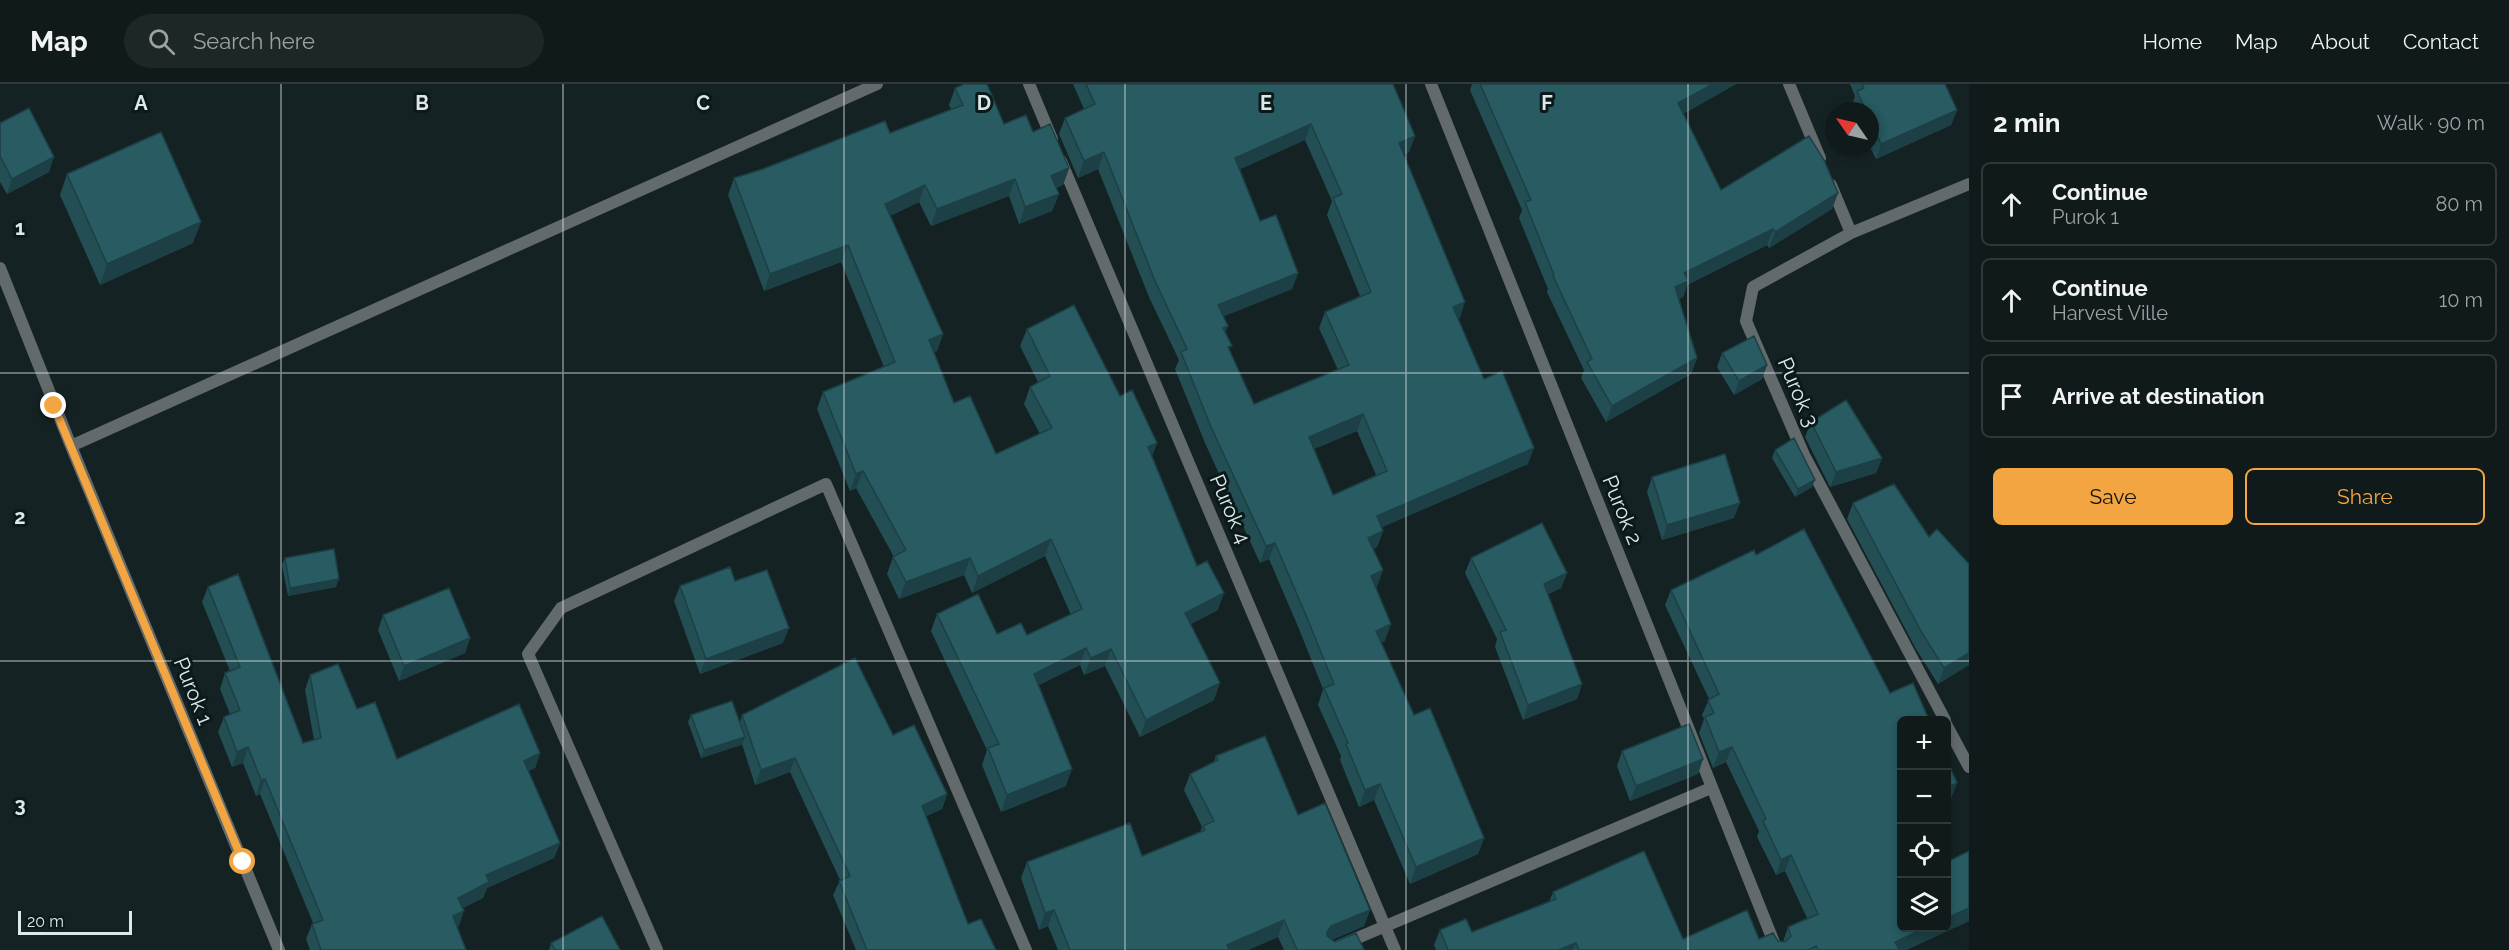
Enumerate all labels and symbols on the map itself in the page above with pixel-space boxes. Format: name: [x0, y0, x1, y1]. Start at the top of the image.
text: A: [134, 91, 148, 115]
text: B: [415, 91, 429, 115]
text: C: [696, 91, 710, 115]
text: D: [977, 91, 991, 115]
text: E: [1260, 91, 1272, 115]
text: F: [1541, 91, 1553, 115]
north arrow: [1825, 102, 1879, 156]
text: 1: [15, 216, 25, 240]
street label: Purok 3: [1773, 353, 1824, 430]
route end: [40, 392, 66, 418]
street label: Purok 4: [1205, 470, 1256, 547]
street label: Purok 2: [1597, 472, 1648, 548]
text: 2: [14, 505, 26, 529]
street label: Purok 1: [169, 653, 218, 728]
text: 3: [14, 793, 26, 817]
route start: [229, 848, 255, 874]
scale bar: [18, 908, 132, 936]

